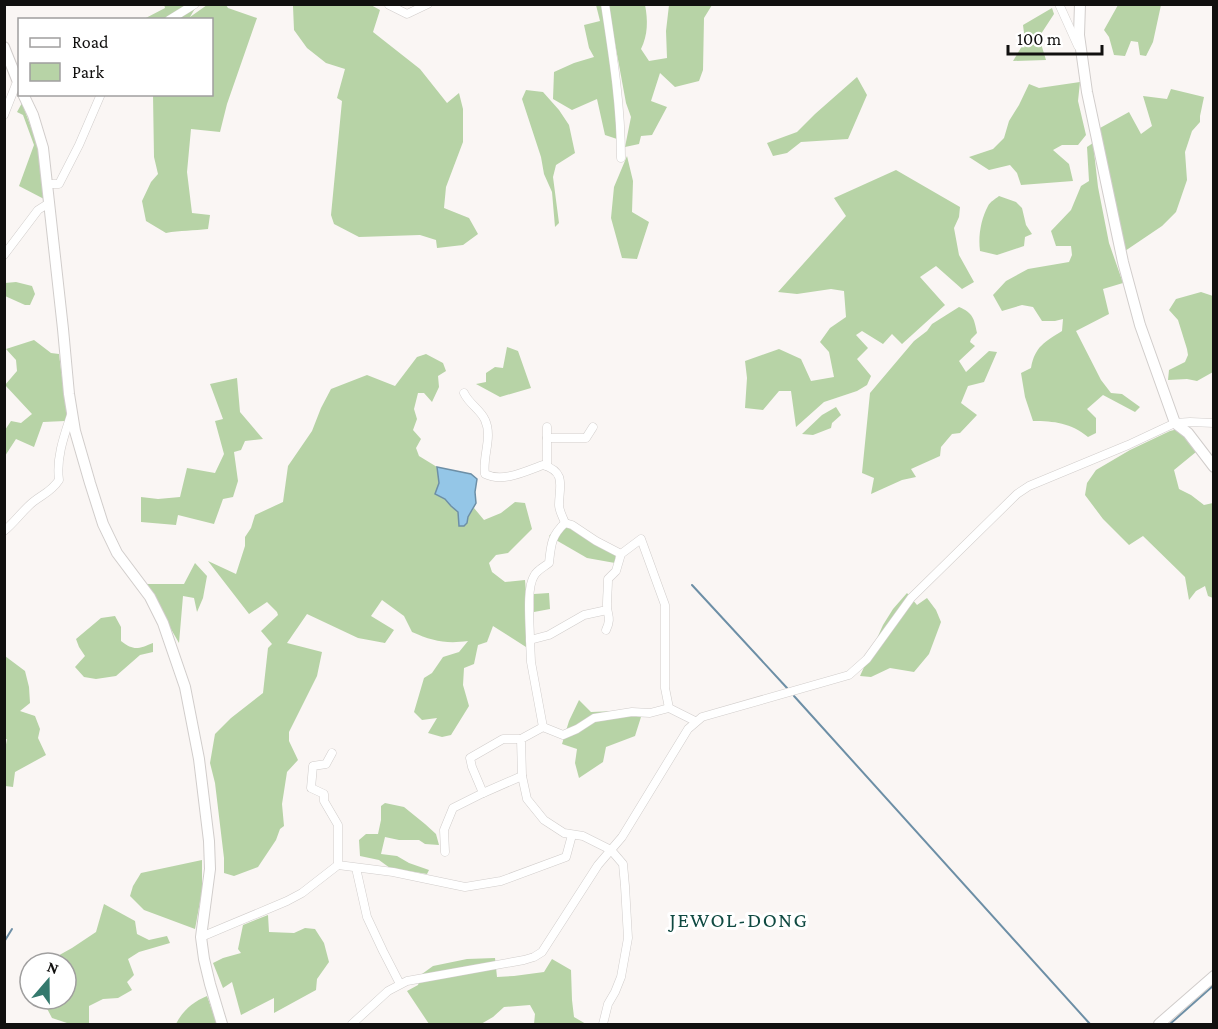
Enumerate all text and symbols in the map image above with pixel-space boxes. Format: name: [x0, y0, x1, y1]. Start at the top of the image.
legend: [18, 18, 213, 96]
scale bar: [1008, 18, 1102, 56]
text: 100 m: [1017, 29, 1062, 49]
text: Road: [72, 32, 109, 52]
text: Park: [72, 62, 104, 82]
district label: JEWOL-DONG: [668, 908, 808, 932]
north arrow: [18, 951, 78, 1011]
text: N: [45, 958, 61, 977]

